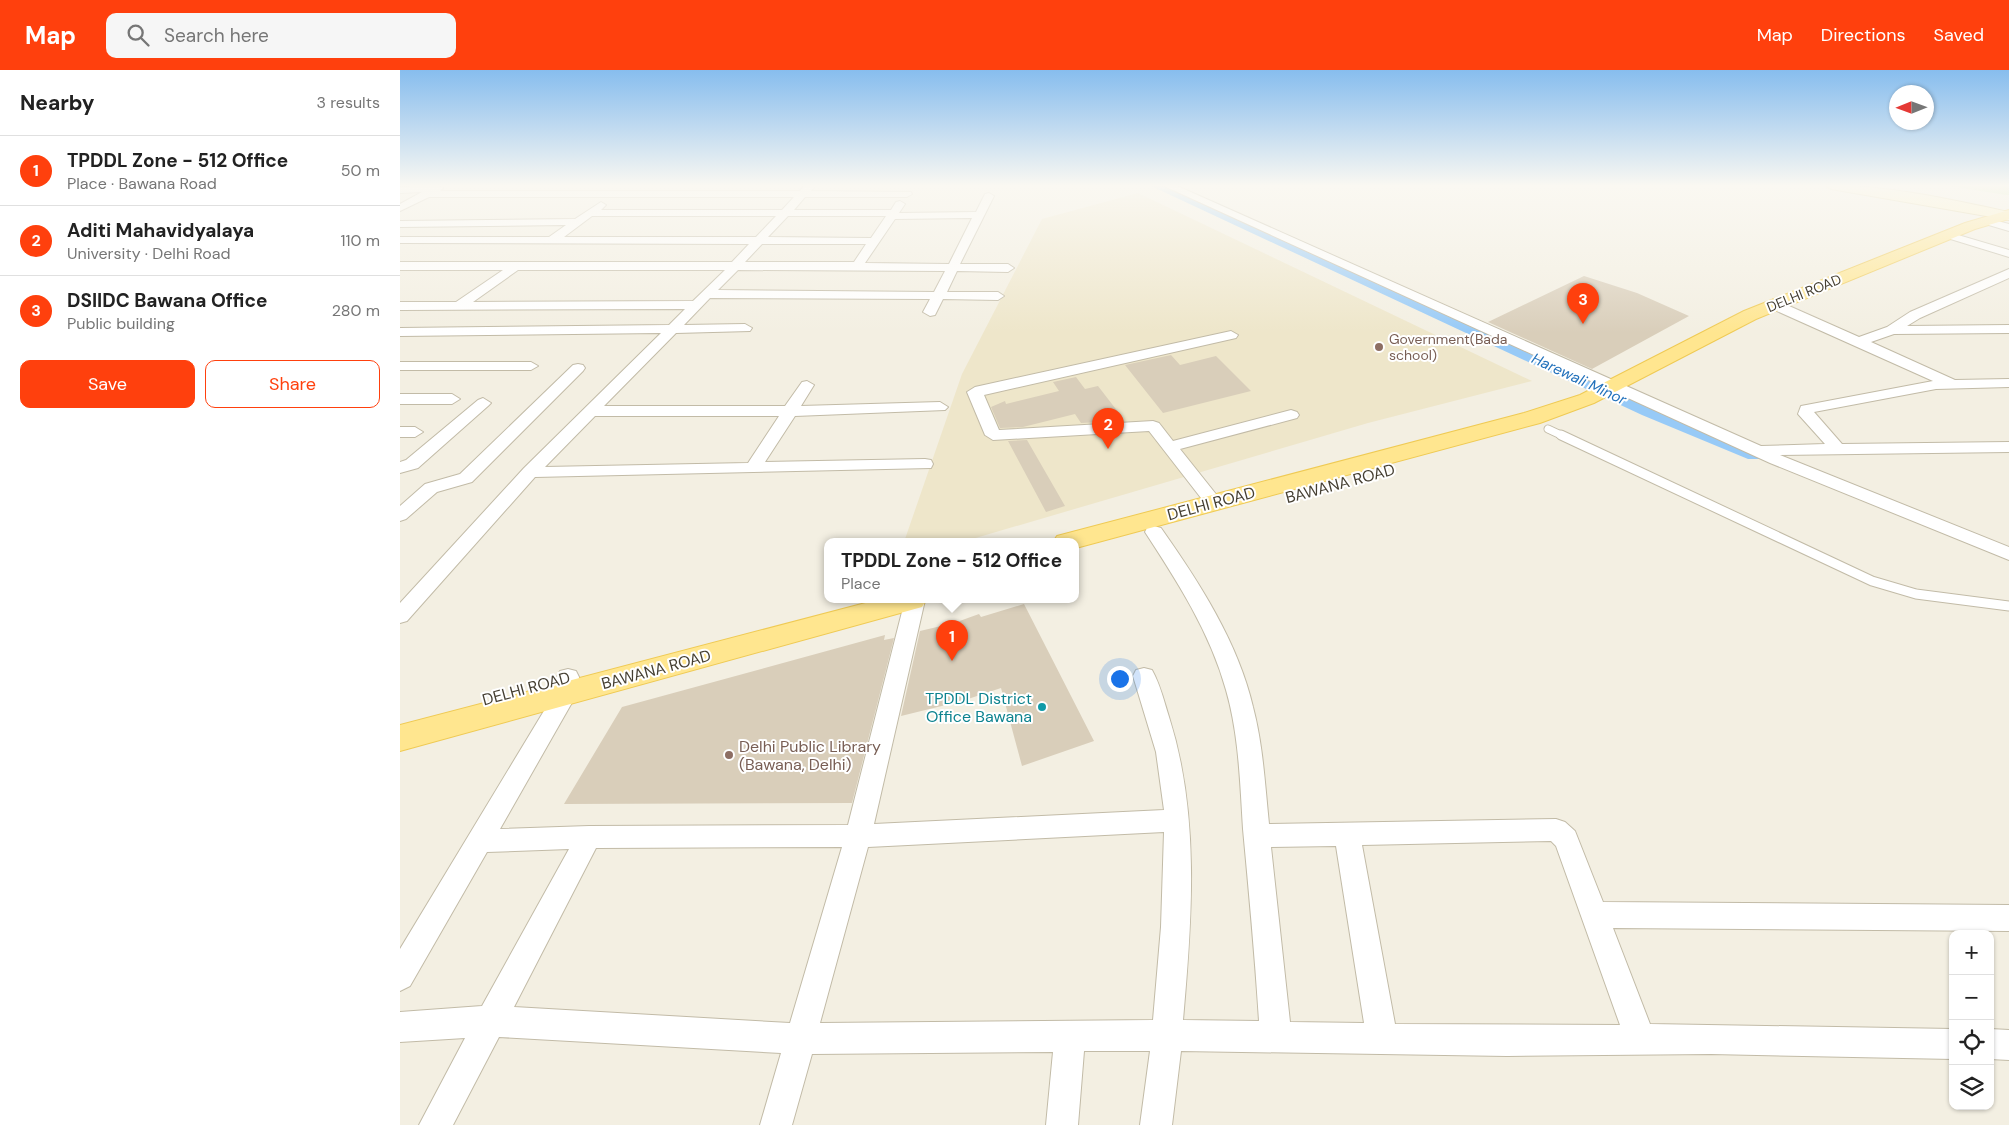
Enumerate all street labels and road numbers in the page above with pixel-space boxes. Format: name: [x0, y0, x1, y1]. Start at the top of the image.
street label: DELHI ROAD: [1764, 270, 1844, 316]
street label: BAWANA ROAD: [1283, 459, 1397, 508]
street label: DELHI ROAD: [1165, 482, 1257, 525]
street label: BAWANA ROAD: [599, 645, 713, 694]
street label: DELHI ROAD: [480, 667, 572, 710]

